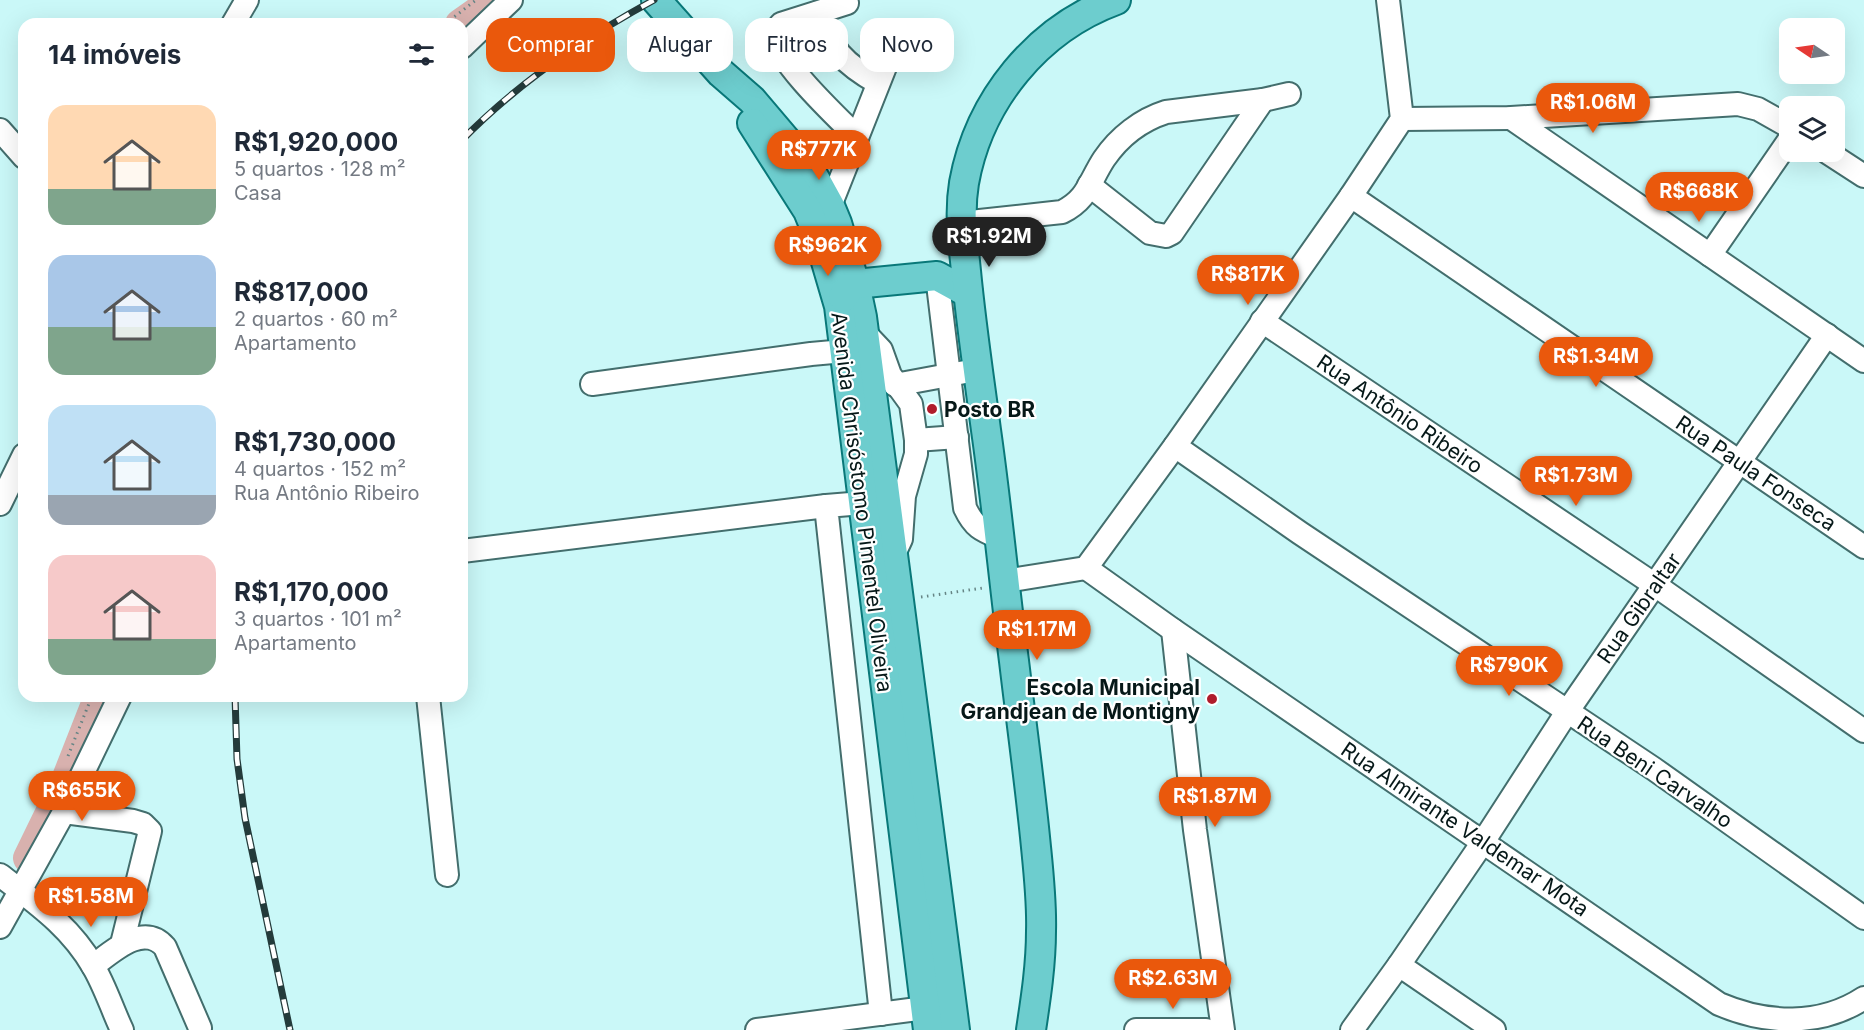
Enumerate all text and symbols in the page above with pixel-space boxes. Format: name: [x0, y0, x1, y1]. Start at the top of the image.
chip: Comprar: [486, 18, 615, 72]
chip: Alugar: [627, 18, 733, 72]
chip: Filtros: [745, 18, 848, 72]
chip: Novo: [860, 18, 954, 72]
north arrow: [1779, 18, 1845, 84]
map controls: [1779, 18, 1845, 162]
icon: filters: [405, 38, 438, 71]
text: 14 imóveis: [48, 39, 181, 70]
pin: R$1.06M: [1538, 83, 1648, 134]
text: R$1.06M: [1550, 90, 1636, 114]
button: layers: [1779, 96, 1845, 162]
text: R$1,920,000: [234, 126, 398, 157]
icon: home: [96, 129, 168, 201]
pin: R$777K: [770, 130, 868, 181]
text: R$777K: [781, 137, 857, 161]
text: 5 quartos · 128 m²: [234, 157, 406, 181]
pin: R$668K: [1650, 172, 1748, 223]
text: R$668K: [1659, 179, 1739, 203]
text: Casa: [234, 181, 282, 205]
pin: R$1.92M: [934, 217, 1044, 268]
text: R$1.92M: [946, 224, 1032, 248]
pin: R$962K: [779, 226, 877, 277]
text: R$962K: [788, 233, 868, 257]
pin: R$817K: [1199, 255, 1297, 306]
text: R$817K: [1211, 262, 1285, 286]
text: R$817,000: [234, 276, 369, 307]
icon: home: [96, 279, 168, 351]
text: 2 quartos · 60 m²: [234, 307, 398, 331]
street label: Avenida Chrisóstomo Pimentel Oliveira: [826, 310, 898, 694]
text: Apartamento: [234, 331, 357, 355]
pin: R$1.34M: [1541, 337, 1651, 388]
text: R$1.34M: [1553, 344, 1639, 368]
street label: Rua Antônio Ribeiro: [1312, 349, 1488, 479]
place label: Posto BR: [944, 397, 1035, 422]
marker: Posto BR: [925, 402, 939, 416]
street label: Rua Paula Fonseca: [1671, 410, 1841, 536]
text: R$1,730,000: [234, 426, 396, 457]
icon: home: [96, 429, 168, 501]
pin: R$1.73M: [1521, 456, 1631, 507]
text: 4 quartos · 152 m²: [234, 457, 406, 481]
text: R$1.73M: [1534, 463, 1618, 487]
text: Rua Antônio Ribeiro: [234, 481, 419, 505]
street label: Rua Gibraltar: [1592, 548, 1686, 668]
text: R$1,170,000: [234, 576, 389, 607]
icon: home: [96, 579, 168, 651]
text: 3 quartos · 101 m²: [234, 607, 402, 631]
pin: R$1.17M: [982, 610, 1092, 661]
text: R$1.17M: [998, 617, 1076, 641]
text: Apartamento: [234, 631, 357, 655]
pin: R$790K: [1460, 646, 1558, 697]
text: R$790K: [1470, 653, 1548, 677]
place label: Escola Municipal Grandjean de Montigny: [961, 675, 1200, 724]
marker: Escola Municipal Grandjean de Montigny: [1205, 692, 1219, 706]
street label: Rua Beni Carvalho: [1573, 711, 1737, 833]
street label: Rua Almirante Valdemar Mota: [1336, 737, 1594, 921]
pin: R$655K: [33, 771, 131, 822]
pin: R$1.87M: [1160, 777, 1270, 828]
text: R$655K: [42, 778, 122, 802]
text: R$1.87M: [1173, 784, 1257, 808]
pin: R$1.58M: [36, 877, 146, 928]
text: R$1.58M: [48, 884, 134, 908]
pin: R$2.63M: [1118, 959, 1228, 1010]
text: R$2.63M: [1128, 966, 1218, 990]

